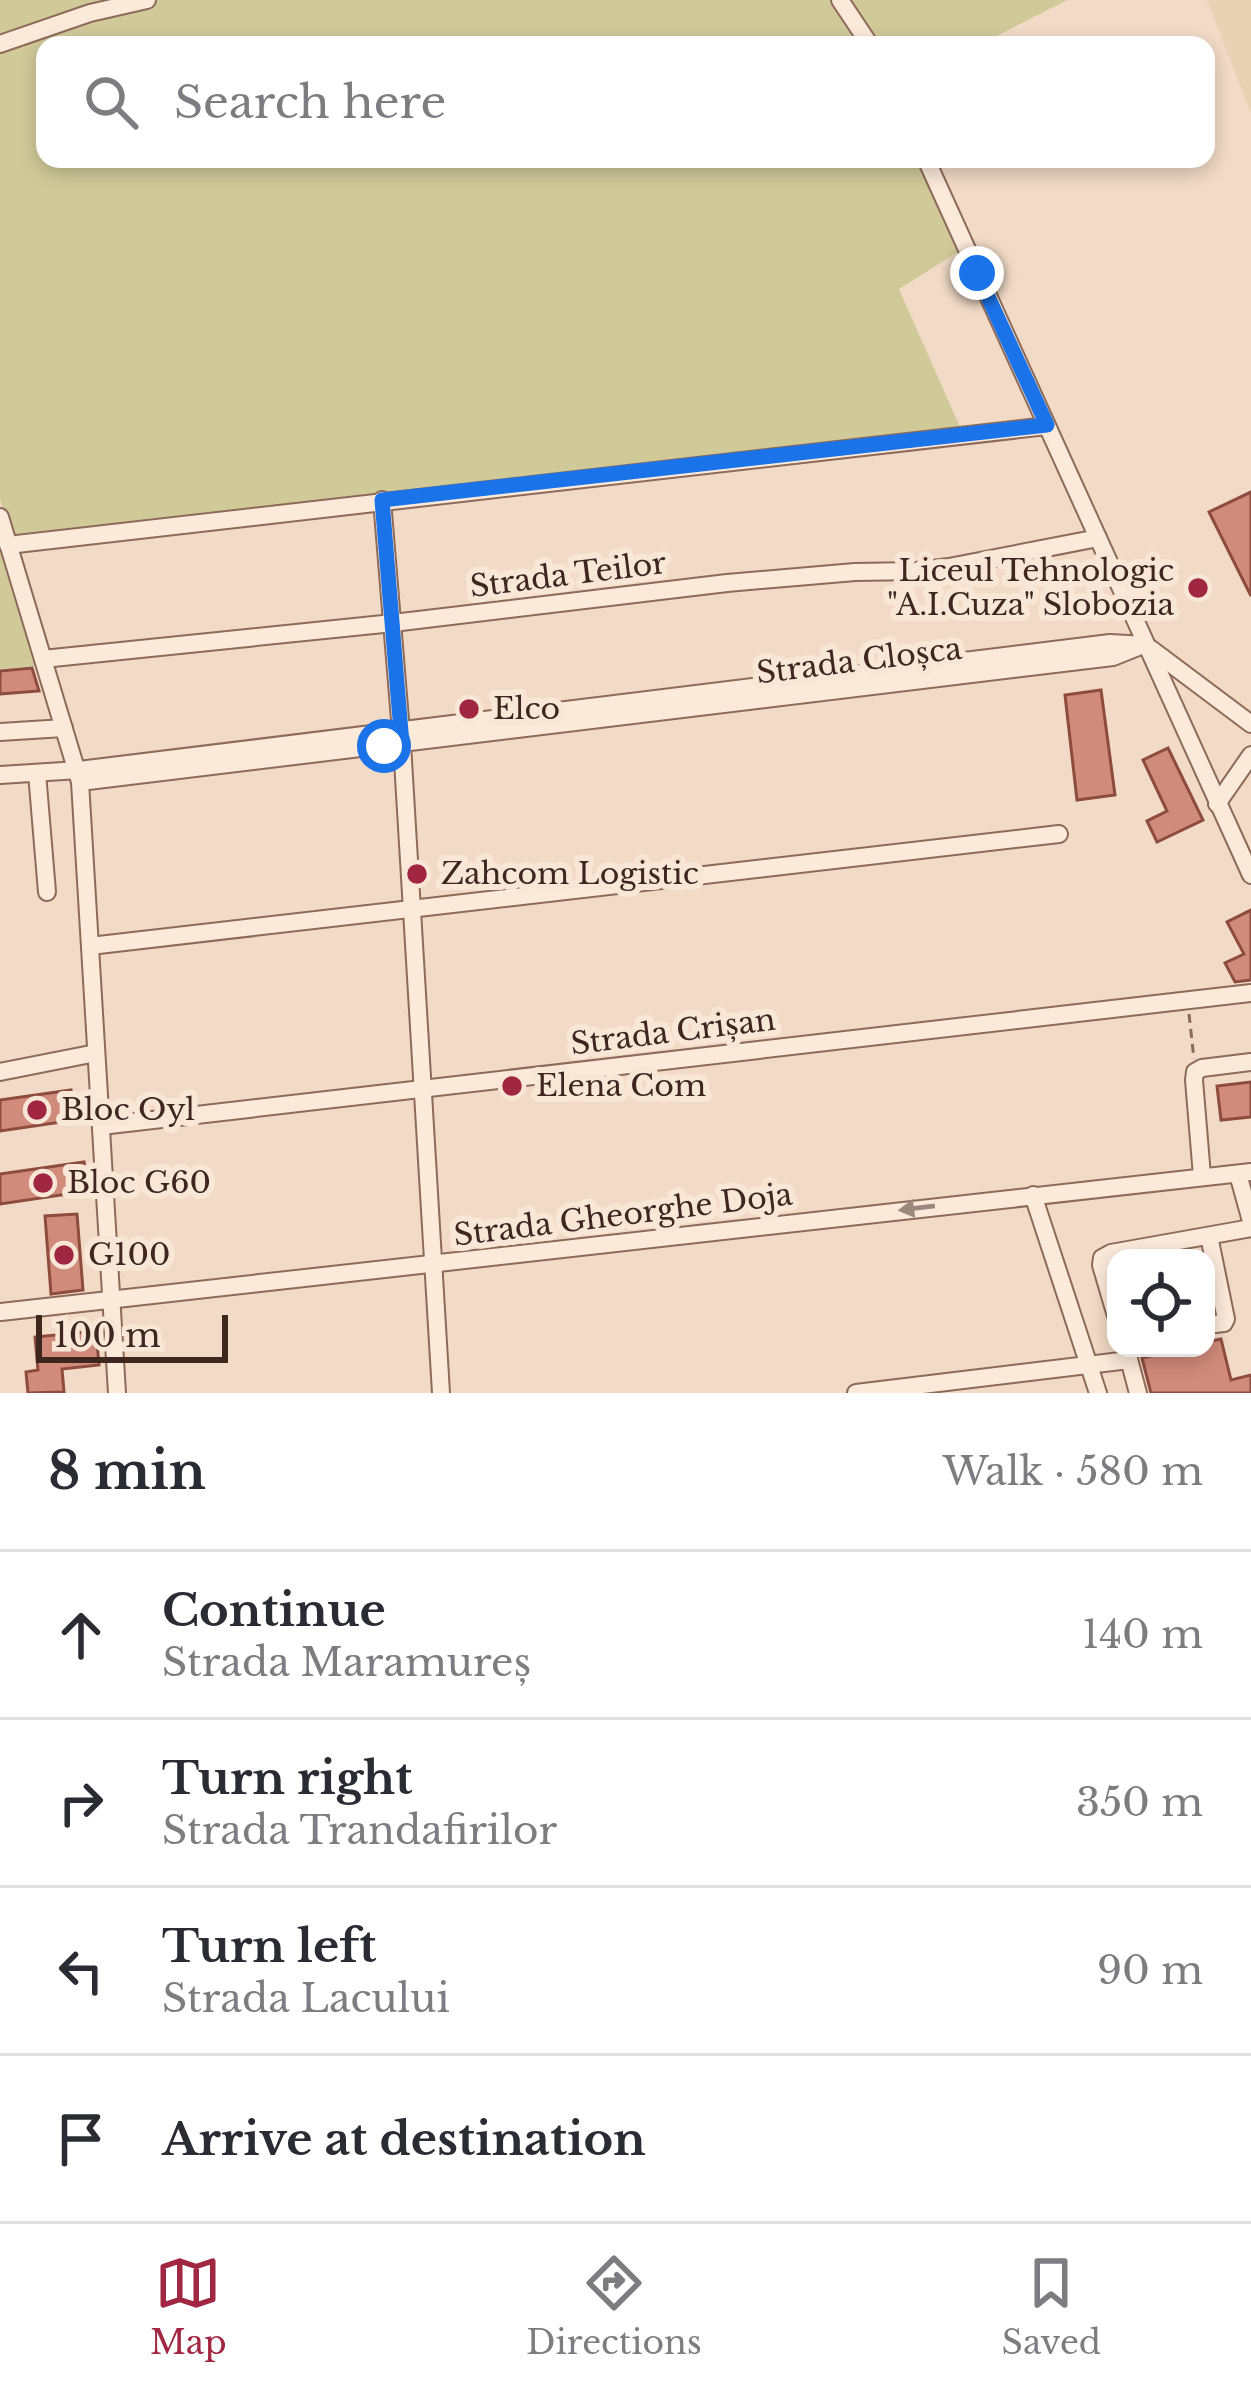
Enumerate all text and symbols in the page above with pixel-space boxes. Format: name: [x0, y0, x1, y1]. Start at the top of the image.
search box: [36, 36, 1215, 168]
icon: search: [78, 69, 144, 135]
text: Search here: [174, 74, 446, 130]
route end: [950, 246, 1004, 300]
street label: Strada Teilor: [468, 544, 669, 605]
place label: Liceul Tehnologic "A.I.Cuza" Slobozia: [887, 552, 1174, 623]
marker: Liceul Tehnologic "A.I.Cuza" Slobozia: [1185, 575, 1211, 601]
street label: Strada Cloșca: [754, 630, 964, 691]
place label: Elco: [493, 690, 560, 727]
marker: Elco: [456, 696, 482, 722]
route start: [357, 719, 411, 773]
place label: Zahcom Logistic: [441, 855, 699, 892]
marker: Zahcom Logistic: [404, 861, 430, 887]
street label: Strada Crișan: [568, 1001, 777, 1062]
place label: Elena Com: [536, 1067, 706, 1104]
marker: Elena Com: [499, 1073, 525, 1099]
place label: Bloc Oyl: [61, 1091, 195, 1128]
marker: Bloc Oyl: [24, 1097, 50, 1123]
place label: Bloc G60: [67, 1164, 211, 1201]
marker: Bloc G60: [30, 1170, 56, 1196]
street label: Strada Gheorghe Doja: [452, 1175, 795, 1254]
one-way arrow: [898, 1199, 935, 1218]
place label: G100: [88, 1236, 170, 1273]
marker: G100: [51, 1242, 77, 1268]
map controls: [1107, 1249, 1215, 1357]
button: locate: [1107, 1249, 1215, 1357]
scale bar: [36, 1309, 228, 1362]
text: 100 m: [54, 1315, 161, 1356]
text: 8 min: [48, 1440, 206, 1503]
text: Walk · 580 m: [943, 1447, 1203, 1496]
text: Continue: [162, 1582, 386, 1638]
icon: ahead: [48, 1602, 114, 1668]
text: 140 m: [1082, 1610, 1203, 1659]
text: Strada Maramureș: [162, 1638, 531, 1687]
text: Turn right: [162, 1750, 412, 1806]
icon: right: [48, 1770, 114, 1836]
text: 350 m: [1076, 1778, 1203, 1827]
text: Strada Trandafirilor: [162, 1806, 557, 1855]
text: Turn left: [162, 1918, 376, 1974]
icon: left: [48, 1938, 114, 2004]
text: 90 m: [1097, 1946, 1203, 1995]
text: Strada Lacului: [162, 1974, 450, 2023]
icon: arrive: [48, 2106, 114, 2172]
text: Arrive at destination: [162, 2111, 646, 2167]
tab: Map: [150, 2250, 227, 2363]
tab: Directions: [526, 2250, 702, 2363]
tab: Saved: [1002, 2250, 1101, 2363]

